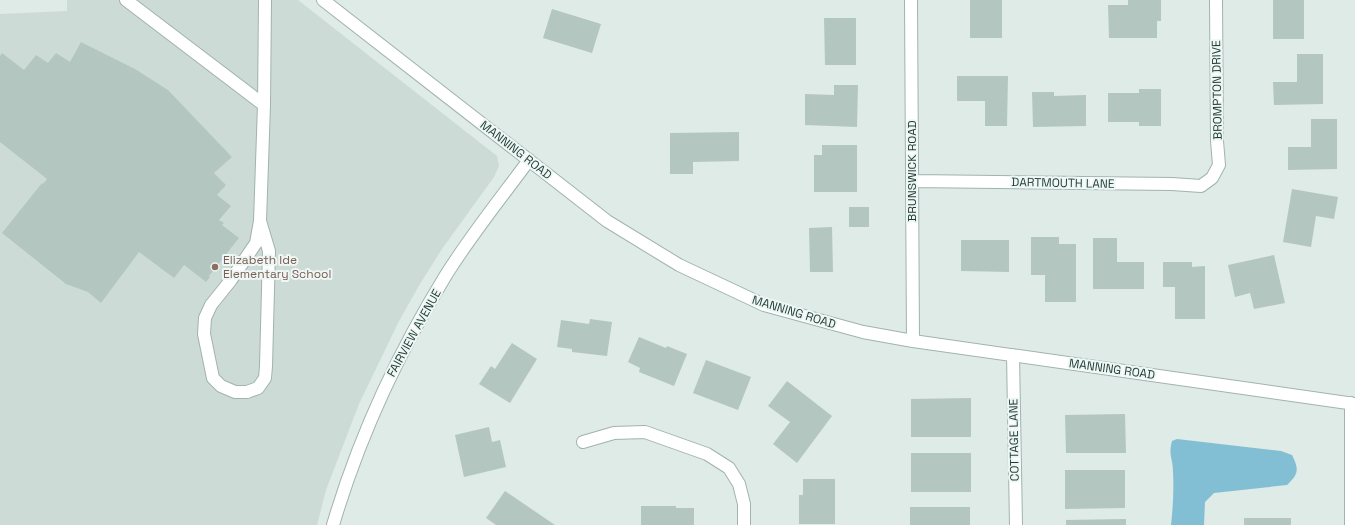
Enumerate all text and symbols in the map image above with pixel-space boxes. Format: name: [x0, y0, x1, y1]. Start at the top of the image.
street label: BROMPTON DRIVE: [1208, 40, 1226, 140]
street label: MANNING ROAD: [477, 117, 555, 183]
street label: BRUNSWICK ROAD: [904, 120, 920, 222]
street label: DARTMOUTH LANE: [1011, 174, 1115, 192]
place label: Elizabeth Ide Elementary School: [223, 252, 331, 282]
marker: Elizabeth Ide Elementary School: [210, 262, 220, 272]
street label: FAIRVIEW AVENUE: [383, 286, 445, 380]
street label: MANNING ROAD: [750, 292, 838, 332]
street label: MANNING ROAD: [1068, 355, 1156, 383]
street label: COTTAGE LANE: [1005, 398, 1023, 481]

